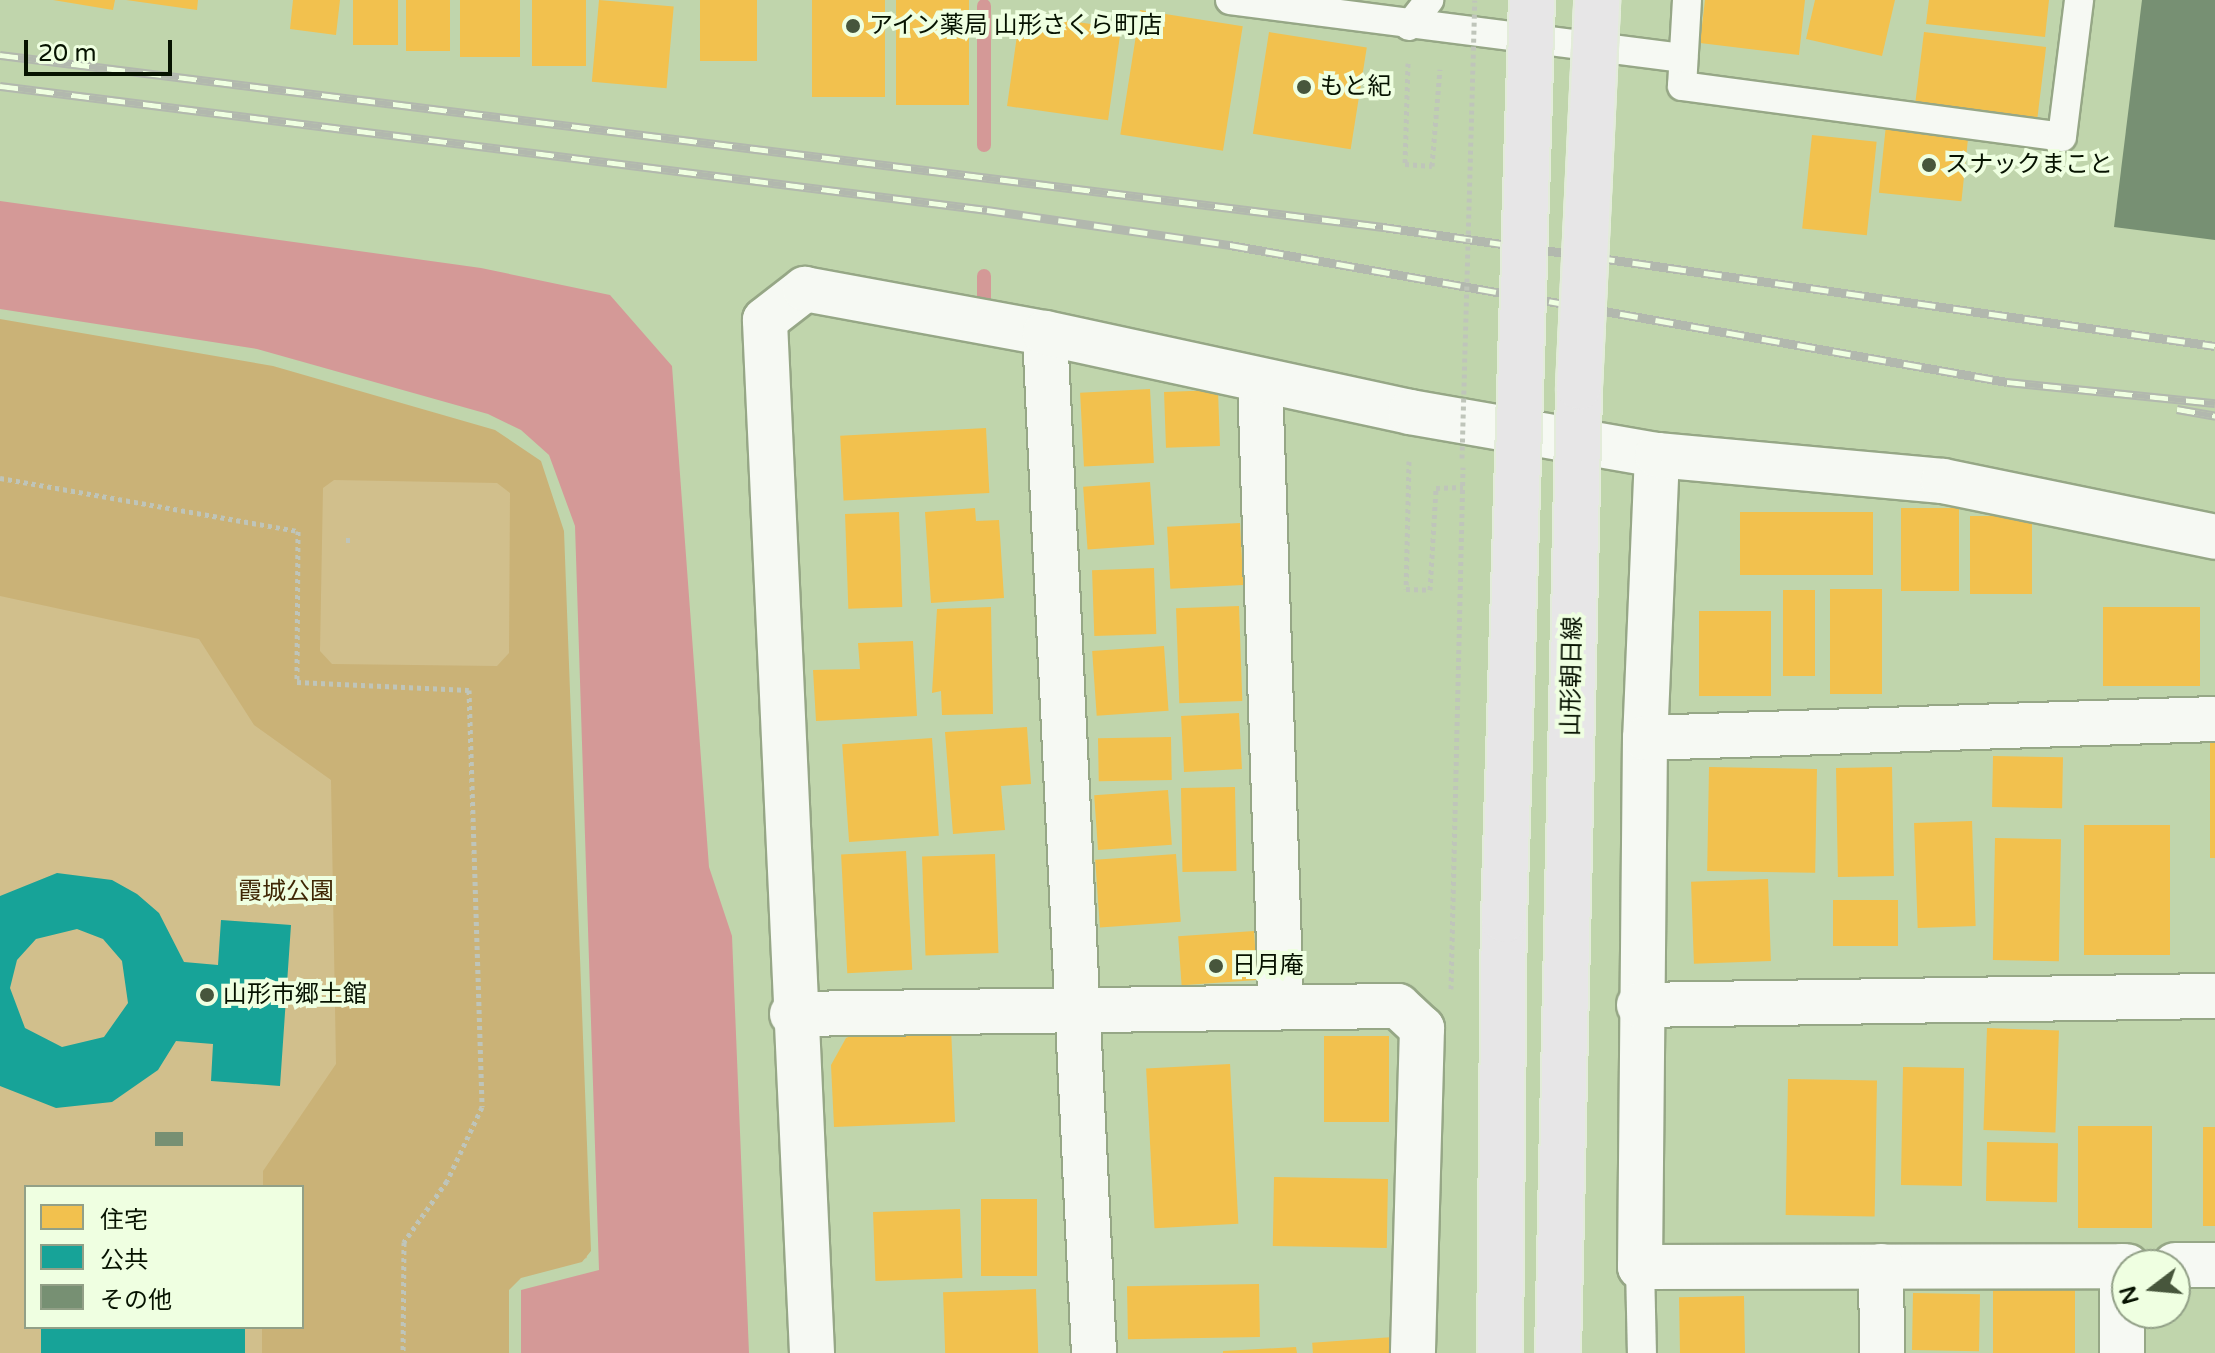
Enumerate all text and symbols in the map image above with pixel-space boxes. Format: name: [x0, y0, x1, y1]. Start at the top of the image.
place label: アイン薬局 山形さくら町店: [869, 12, 1163, 40]
marker: アイン薬局 山形さくら町店: [844, 17, 862, 35]
scale bar: [28, 24, 176, 74]
text: 20 m: [38, 39, 96, 68]
place label: もと紀: [1320, 73, 1392, 101]
marker: もと紀: [1295, 78, 1313, 96]
place label: スナックまこと: [1945, 151, 2113, 179]
marker: スナックまこと: [1920, 156, 1938, 174]
street label: 山形朝日線: [1557, 616, 1587, 736]
park label: 霞城公園: [238, 878, 334, 906]
place label: 日月庵: [1232, 952, 1304, 980]
marker: 日月庵: [1207, 957, 1225, 975]
place label: 山形市郷土館: [223, 981, 367, 1009]
marker: 山形市郷土館: [198, 986, 216, 1004]
legend: [24, 1185, 304, 1329]
text: 住宅: [100, 1206, 148, 1235]
text: 公共: [100, 1246, 148, 1275]
north arrow: [2111, 1249, 2191, 1329]
text: N: [2115, 1283, 2145, 1307]
text: その他: [100, 1286, 172, 1315]

